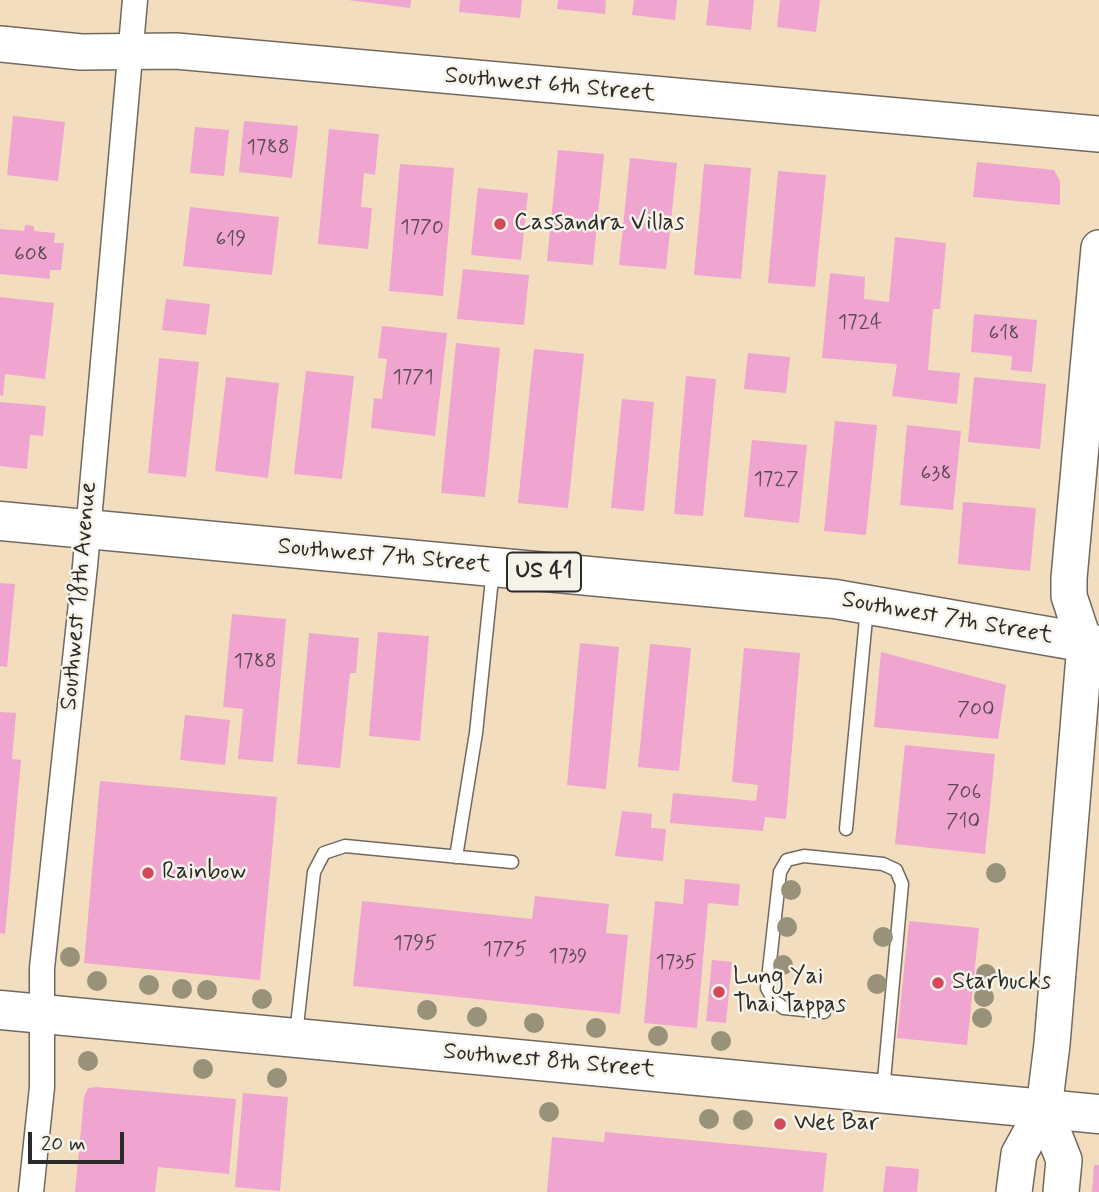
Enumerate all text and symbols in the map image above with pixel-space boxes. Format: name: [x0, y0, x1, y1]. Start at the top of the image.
street label: Southwest 6th Street: [443, 62, 657, 110]
house number: 1788: [246, 136, 290, 162]
place label: Cassandra Villas: [514, 210, 685, 238]
house number: 1770: [400, 216, 444, 242]
marker: Cassandra Villas: [492, 216, 508, 232]
house number: 619: [216, 228, 246, 254]
house number: 608: [14, 243, 48, 269]
house number: 1724: [838, 311, 882, 337]
house number: 618: [988, 322, 1020, 348]
house number: 1771: [392, 366, 434, 392]
house number: 638: [921, 462, 951, 488]
house number: 1727: [753, 468, 799, 494]
street label: Southwest 18th Avenue: [56, 480, 104, 712]
street label: Southwest 7th Street: [276, 533, 492, 581]
road number: US 41: [507, 552, 581, 592]
street label: Southwest 7th Street: [839, 586, 1055, 652]
house number: 1788: [233, 650, 277, 676]
house number: 700: [957, 698, 995, 724]
house number: 706: [947, 781, 981, 807]
house number: 710: [946, 810, 980, 836]
place label: Rainbow: [162, 859, 246, 887]
marker: Rainbow: [140, 865, 156, 881]
house number: 1795: [393, 932, 437, 958]
house number: 1775: [483, 938, 527, 964]
house number: 1739: [549, 945, 587, 971]
house number: 1735: [655, 951, 697, 977]
place label: Lung Yai Thai Tappas: [733, 964, 846, 1020]
place label: Starbucks: [952, 969, 1051, 997]
marker: Starbucks: [930, 975, 946, 991]
marker: Lung Yai Thai Tappas: [711, 984, 727, 1000]
street label: Southwest 8th Street: [442, 1038, 656, 1086]
place label: Wet Bar: [794, 1110, 879, 1138]
marker: Wet Bar: [772, 1116, 788, 1132]
scale bar: [32, 1118, 128, 1162]
text: 20 m: [41, 1130, 86, 1158]

